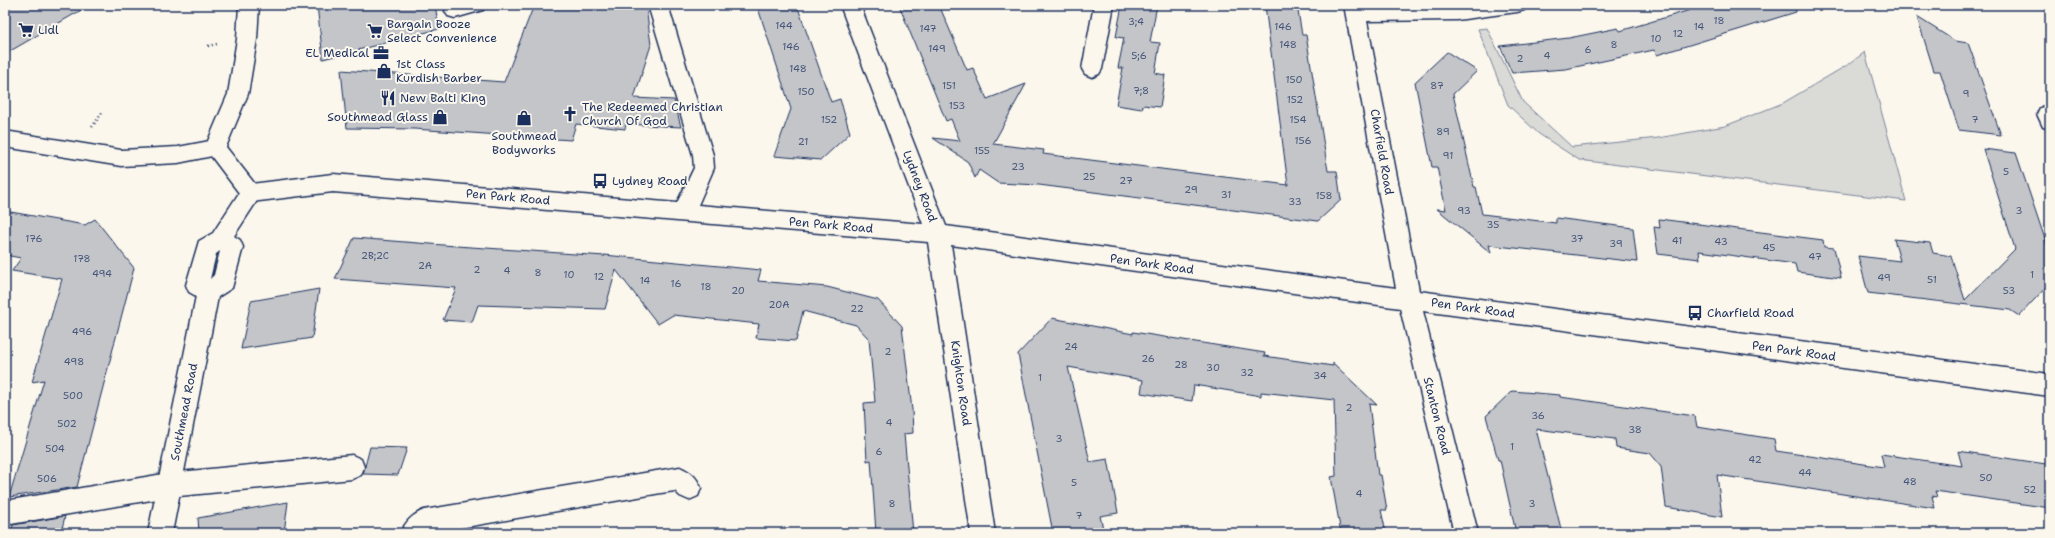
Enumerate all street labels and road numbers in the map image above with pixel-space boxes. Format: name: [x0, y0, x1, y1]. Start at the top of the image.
street label: Charfield Road: [1367, 108, 1397, 197]
street label: Lydney Road: [899, 148, 941, 225]
street label: Pen Park Road: [465, 185, 551, 209]
street label: Pen Park Road: [788, 213, 874, 237]
street label: Pen Park Road: [1109, 250, 1195, 278]
street label: Pen Park Road: [1430, 294, 1516, 322]
street label: Pen Park Road: [1751, 337, 1837, 365]
street label: Knighton Road: [947, 339, 975, 427]
street label: Southmead Road: [167, 361, 201, 462]
street label: Stanton Road: [1420, 375, 1455, 457]

